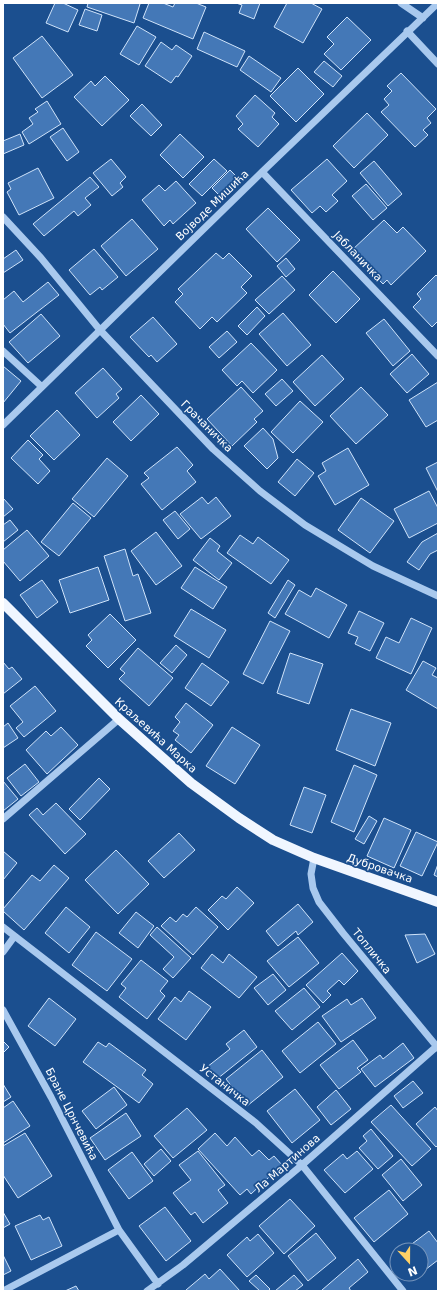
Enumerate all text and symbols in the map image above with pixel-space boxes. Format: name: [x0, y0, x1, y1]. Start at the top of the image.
street label: Војводе Мишића: [173, 167, 251, 243]
street label: Јабланичка: [330, 228, 385, 284]
street label: Грачаничка: [178, 398, 235, 455]
street label: Краљевића Марка: [112, 695, 199, 776]
street label: Дубровачка: [345, 851, 414, 886]
street label: Топличка: [349, 925, 394, 977]
street label: Устаничка: [197, 1062, 252, 1109]
street label: Бране Црнчевића: [43, 1066, 101, 1163]
street label: Ла Мартинова: [252, 1131, 323, 1195]
north arrow: [389, 1242, 429, 1282]
text: N: [406, 1263, 419, 1279]

